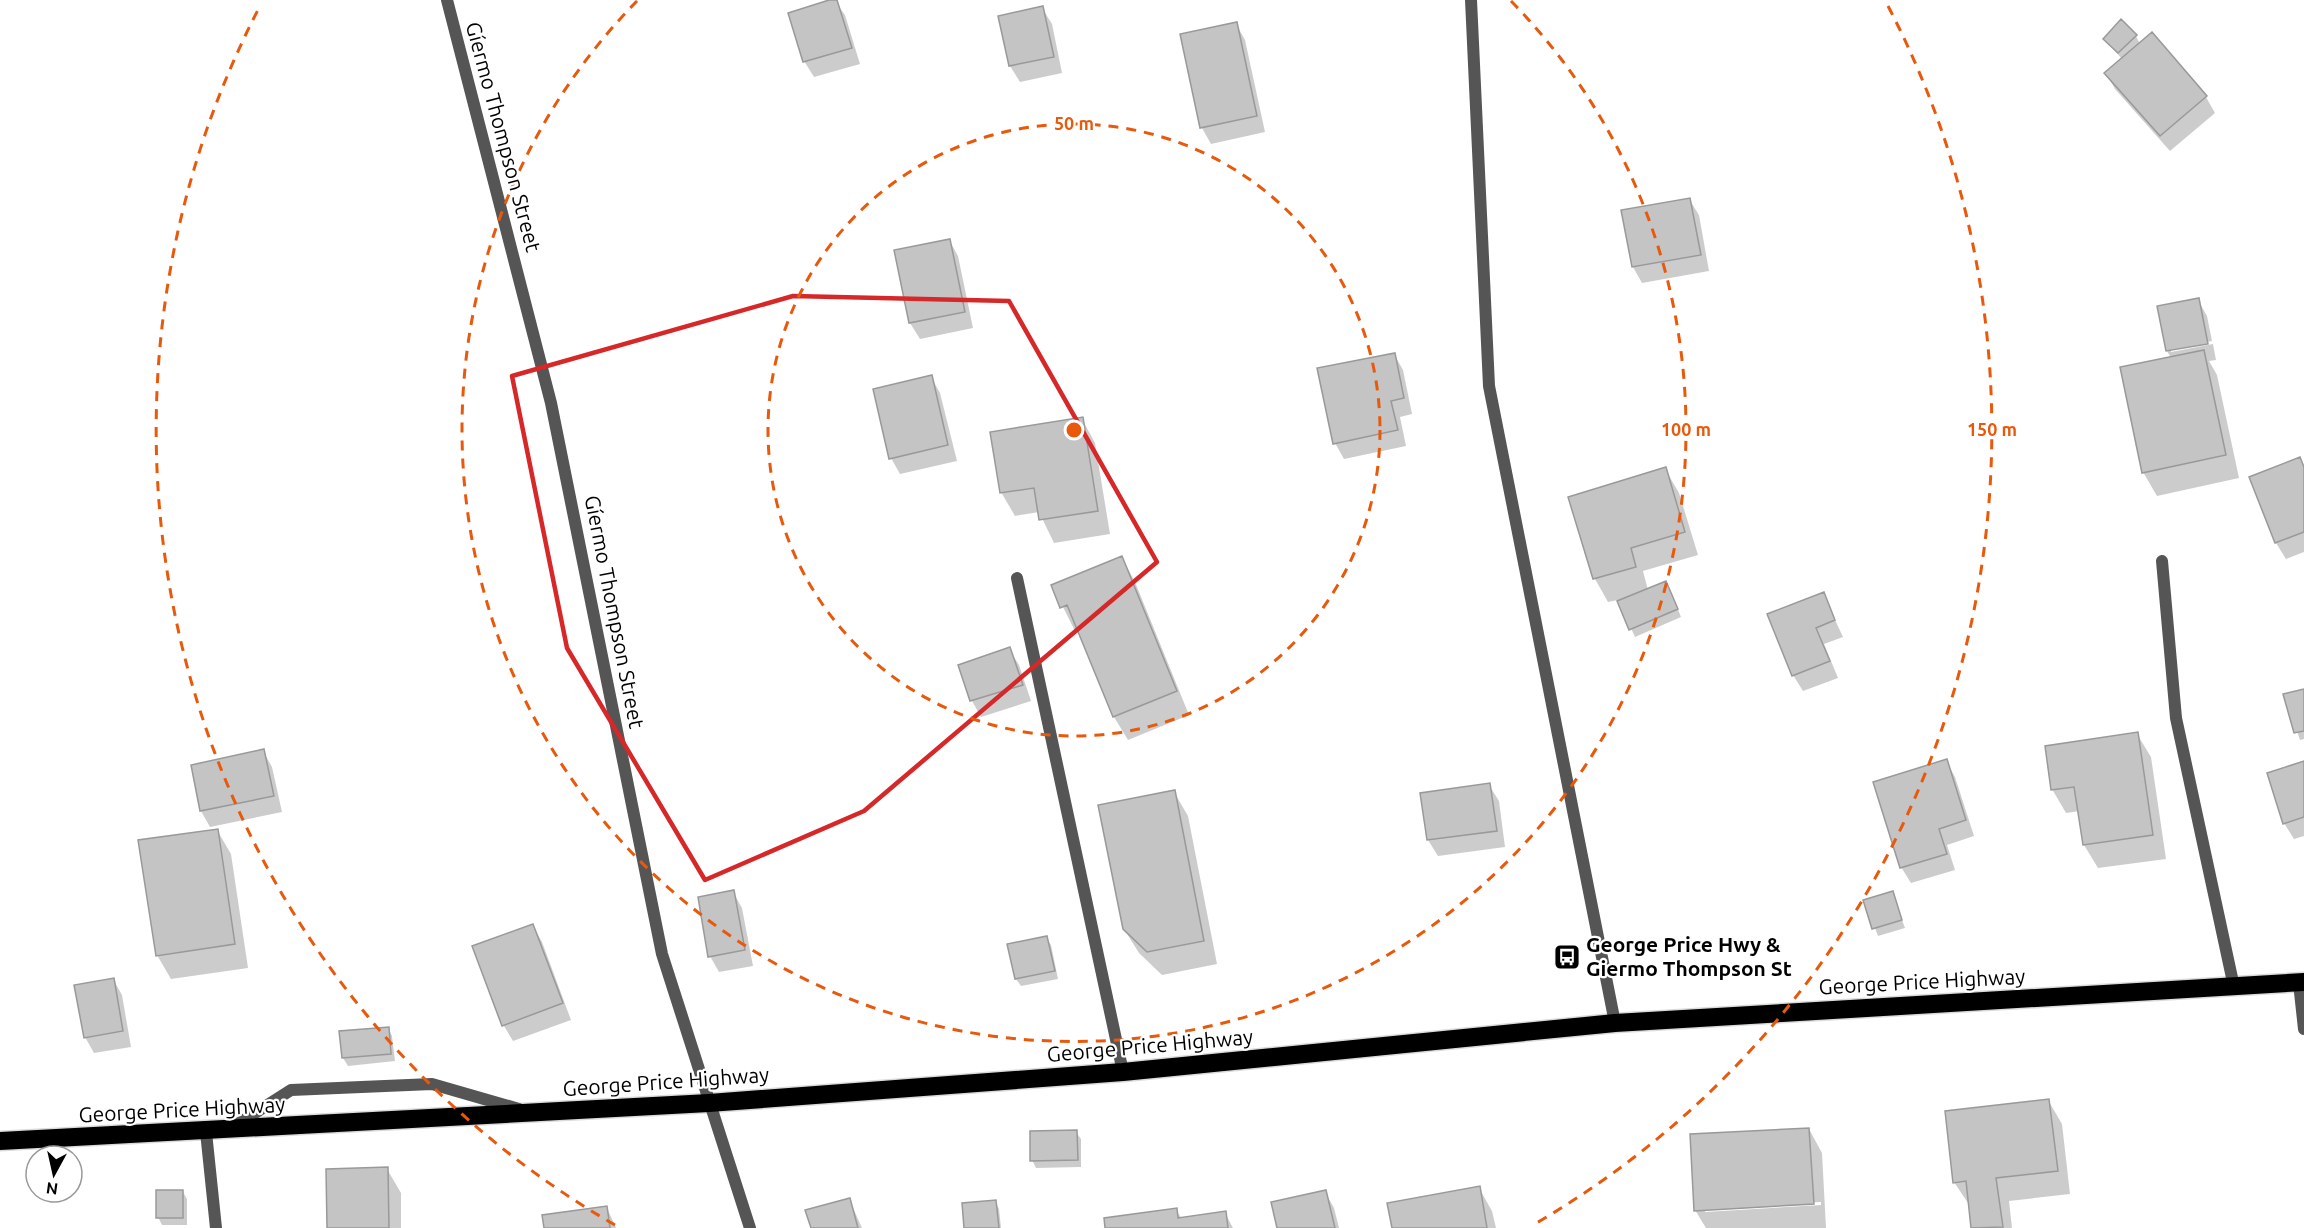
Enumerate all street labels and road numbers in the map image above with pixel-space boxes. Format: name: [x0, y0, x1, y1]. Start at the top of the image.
street label: Gíermo Thompson Street: [462, 19, 546, 254]
street label: Gíermo Thompson Street: [581, 493, 649, 730]
street label: George Price Highway: [1818, 964, 2026, 998]
street label: George Price Highway: [1046, 1024, 1254, 1066]
street label: George Price Highway: [562, 1062, 770, 1100]
street label: George Price Highway: [78, 1092, 286, 1126]

